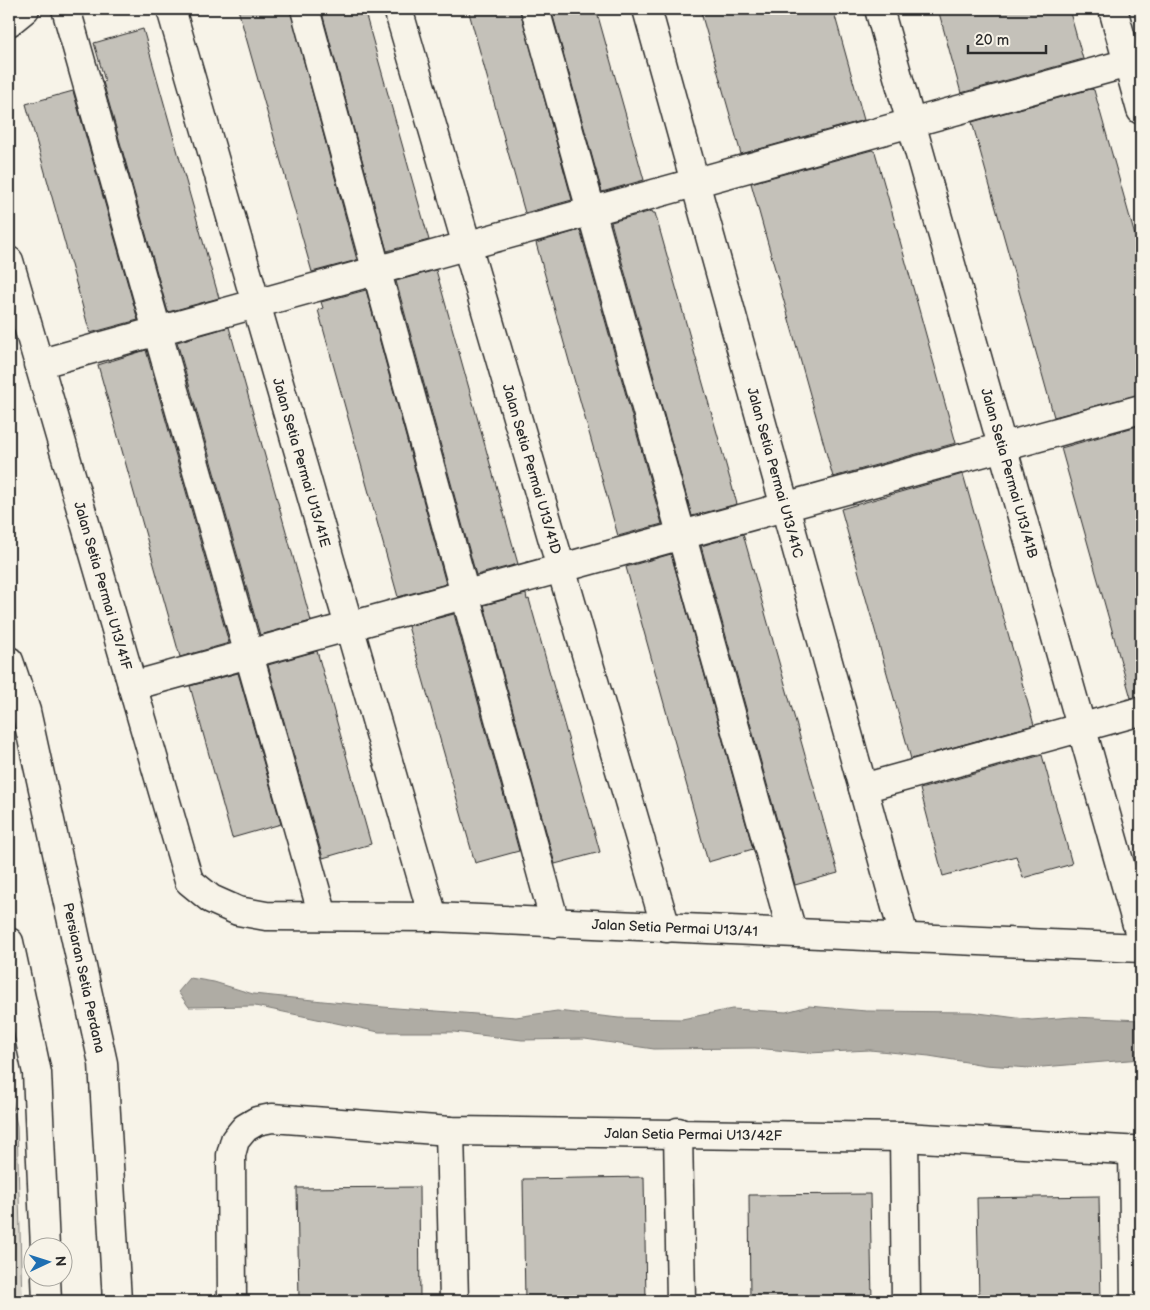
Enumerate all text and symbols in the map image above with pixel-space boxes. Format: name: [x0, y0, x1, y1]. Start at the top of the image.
scale bar: [968, 22, 1045, 54]
text: 20 m: [975, 31, 1009, 50]
street label: Jalan Setia Permai U13/41E: [269, 376, 334, 549]
street label: Jalan Setia Permai U13/41D: [499, 382, 564, 556]
street label: Jalan Setia Permai U13/41C: [743, 385, 807, 560]
street label: Jalan Setia Permai U13/41B: [977, 386, 1041, 560]
street label: Jalan Setia Permai U13/41F: [70, 500, 135, 673]
street label: Persiaran Setia Perdana: [59, 901, 109, 1055]
street label: Jalan Setia Permai U13/41: [591, 916, 758, 940]
street label: Jalan Setia Permai U13/42F: [604, 1125, 783, 1144]
north arrow: [22, 1238, 72, 1288]
text: N: [52, 1255, 69, 1267]

